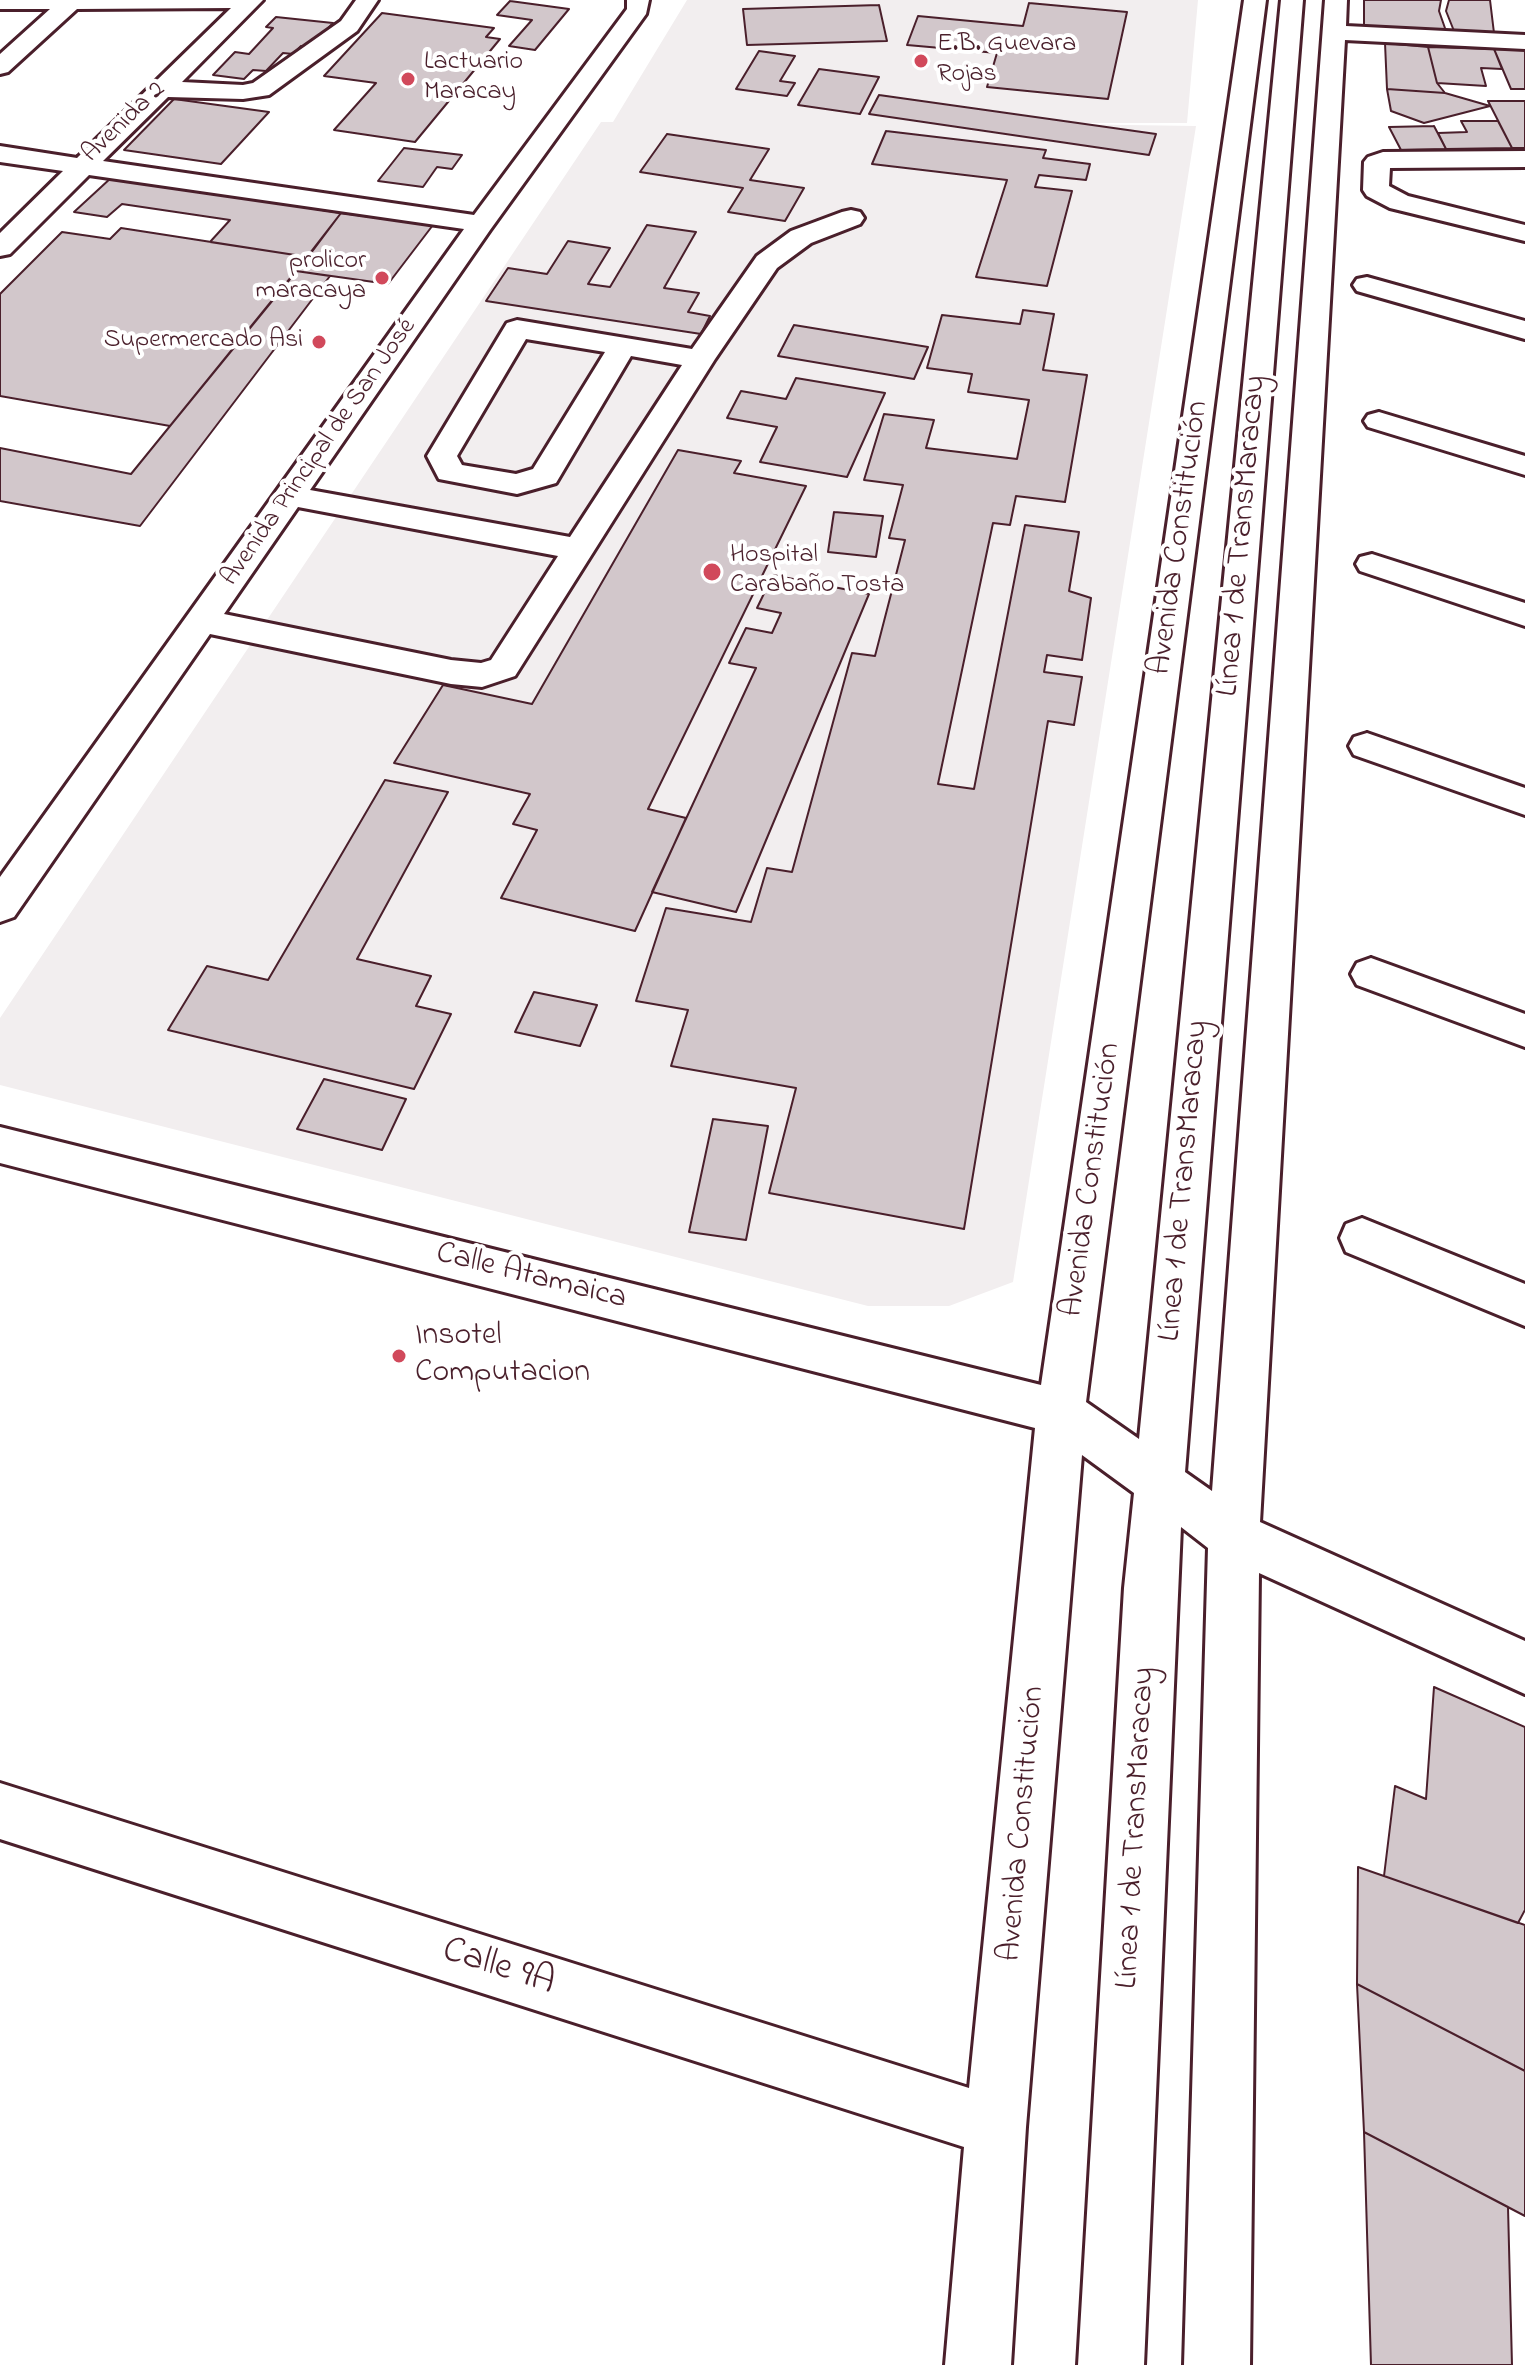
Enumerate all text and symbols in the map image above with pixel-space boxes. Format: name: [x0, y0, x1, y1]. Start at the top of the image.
place label: E.B. Guevara Rojas: [937, 30, 1076, 92]
place label: Lactuario Maracay: [424, 48, 523, 110]
marker: E.B. Guevara Rojas: [912, 52, 930, 70]
marker: Lactuario Maracay: [399, 70, 417, 88]
street label: Avenida 2: [77, 76, 173, 170]
place label: prolicor maracaya: [256, 247, 366, 308]
marker: prolicor maracaya: [373, 269, 391, 287]
street label: Avenida Principal de San José: [216, 313, 424, 593]
place label: Supermercado Asi: [104, 326, 303, 358]
marker: Supermercado Asi: [310, 333, 328, 351]
street label: Línea 1 de TransMaracay: [1211, 374, 1277, 698]
street label: Avenida Constitución: [1143, 399, 1219, 677]
place label: Hospital Carabaño Tosta: [730, 541, 904, 602]
marker: Hospital Carabaño Tosta: [701, 561, 723, 583]
street label: Línea 1 de TransMaracay: [1153, 1019, 1219, 1343]
street label: Avenida Constitución: [1055, 1041, 1131, 1319]
street label: Calle Atamaica: [432, 1236, 630, 1320]
place label: Insotel Computacion: [415, 1319, 590, 1394]
marker: Insotel Computacion: [390, 1347, 408, 1365]
street label: Línea 1 de TransMaracay: [1110, 1666, 1166, 1990]
street label: Avenida Constitución: [993, 1685, 1055, 1963]
street label: Calle 9A: [436, 1929, 560, 2009]

